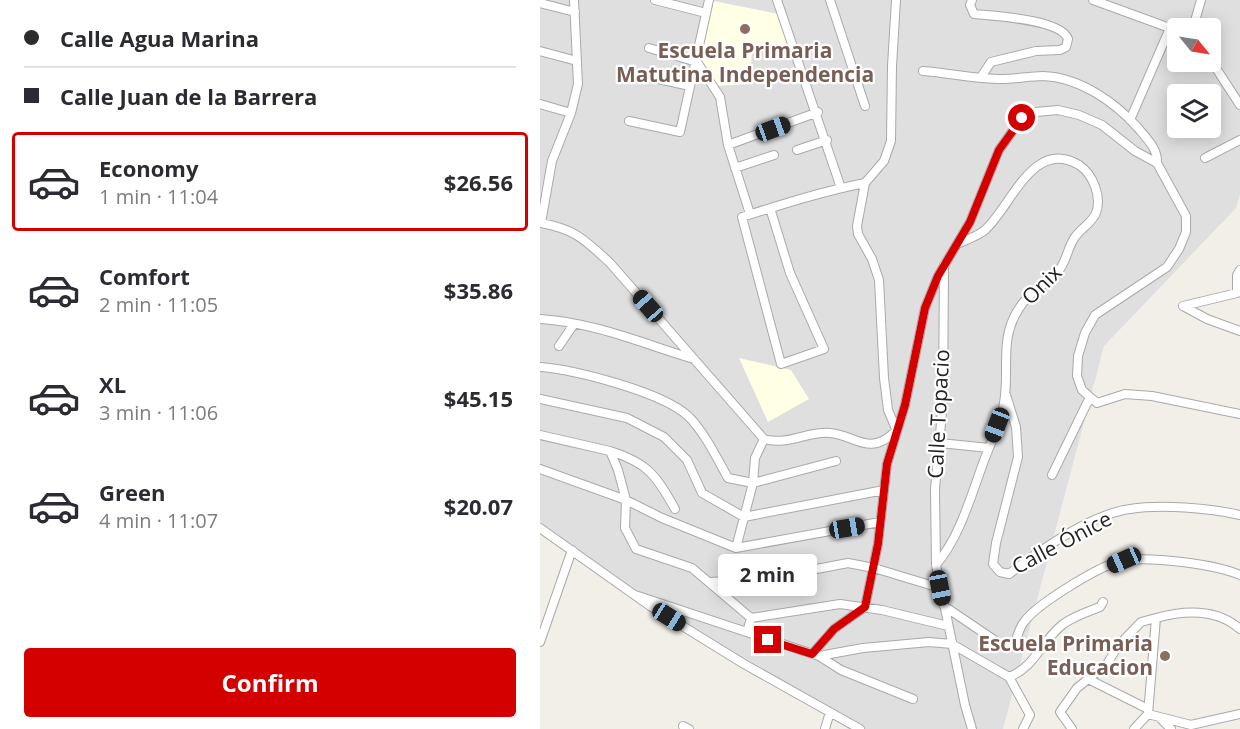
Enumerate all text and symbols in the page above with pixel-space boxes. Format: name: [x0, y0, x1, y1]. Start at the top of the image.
north arrow: [1167, 18, 1221, 72]
map controls: [1167, 18, 1221, 138]
marker: Escuela Primaria Matutina Independencia: [738, 22, 752, 36]
text: Calle Agua Marina: [60, 23, 259, 53]
place label: Escuela Primaria Matutina Independencia: [616, 36, 874, 88]
text: Calle Juan de la Barrera: [60, 81, 317, 111]
button: layers: [1167, 84, 1221, 138]
route start: [1008, 104, 1035, 131]
car: [753, 114, 793, 144]
text: Economy: [99, 153, 198, 183]
icon: car: [27, 155, 81, 209]
text: $26.56: [444, 167, 513, 197]
text: 1 min · 11:04: [99, 183, 218, 210]
street label: Onix: [1015, 258, 1067, 310]
text: Comfort: [99, 261, 190, 291]
icon: car: [27, 263, 81, 317]
text: $35.86: [444, 275, 513, 305]
car: [629, 287, 667, 325]
text: 2 min · 11:05: [99, 291, 218, 318]
street label: Calle Topacio: [921, 349, 955, 479]
text: XL: [99, 369, 126, 399]
icon: car: [27, 371, 81, 425]
text: $45.15: [444, 383, 513, 413]
text: 3 min · 11:06: [99, 399, 218, 426]
car: [982, 405, 1012, 445]
text: Green: [99, 477, 165, 507]
icon: car: [27, 479, 81, 533]
text: $20.07: [444, 491, 513, 521]
street label: Calle Ónice: [1007, 504, 1116, 580]
text: 4 min · 11:07: [99, 507, 218, 534]
car: [828, 516, 866, 540]
car: [1104, 544, 1144, 576]
callout: 2 min: [718, 553, 818, 595]
text: 2 min: [740, 561, 795, 588]
car: [928, 569, 952, 607]
car: [649, 600, 689, 634]
route end: [754, 626, 781, 653]
place label: Escuela Primaria Educacion: [978, 629, 1153, 681]
button: Confirm: [24, 648, 516, 717]
marker: Escuela Primaria Educacion: [1158, 649, 1172, 663]

